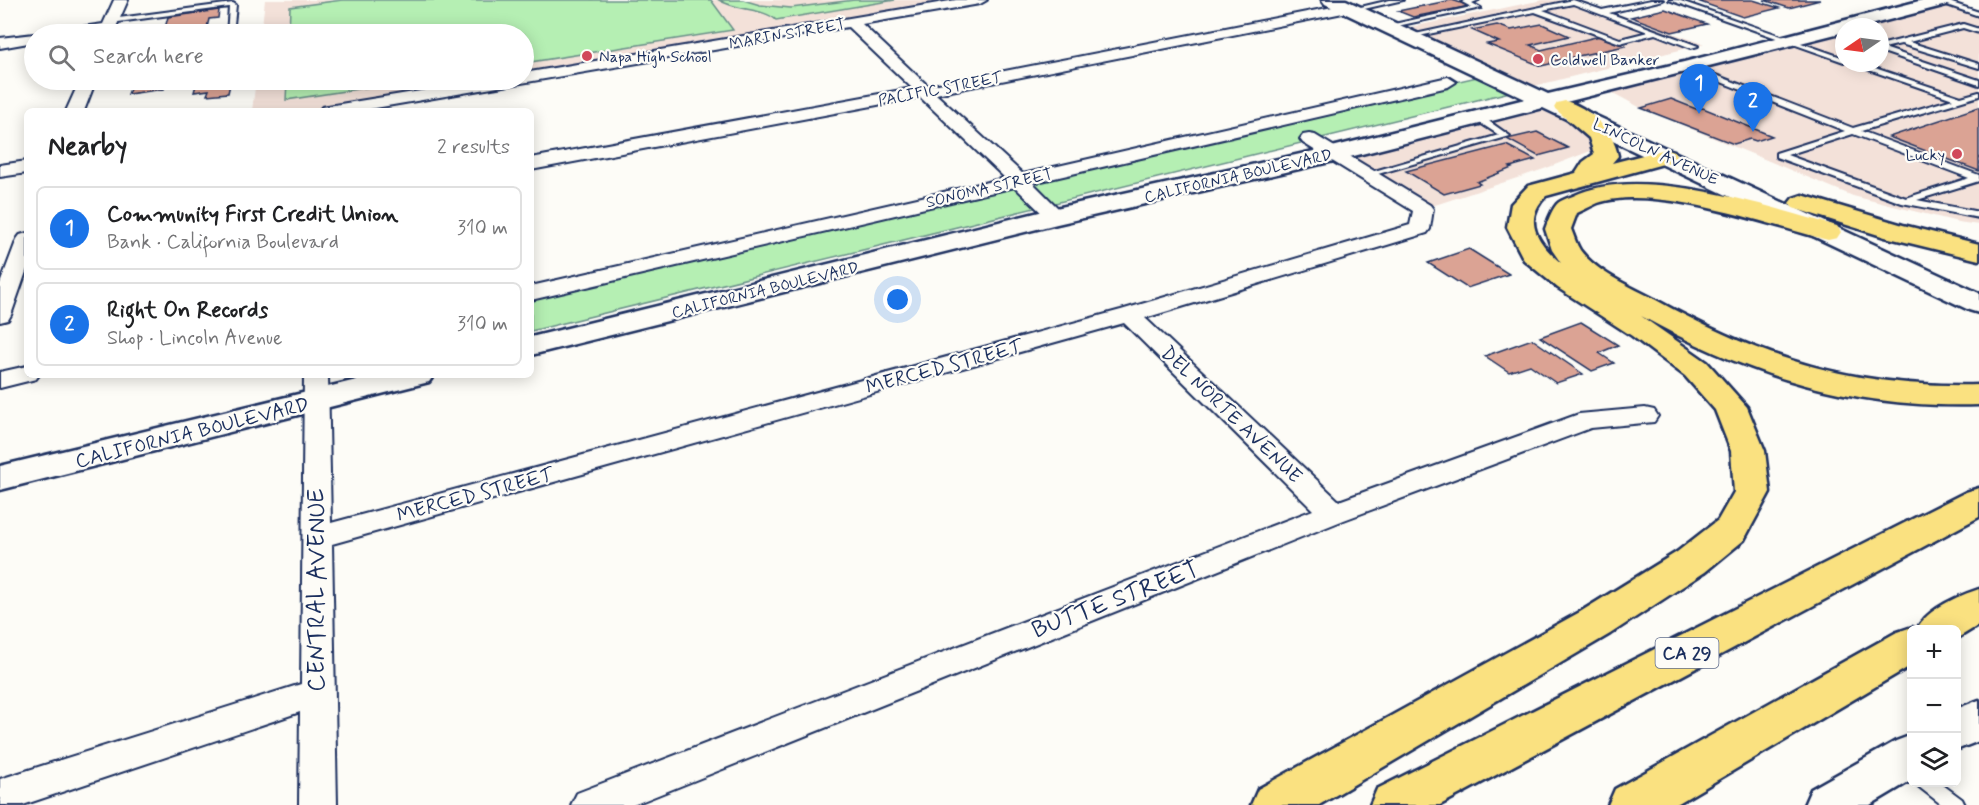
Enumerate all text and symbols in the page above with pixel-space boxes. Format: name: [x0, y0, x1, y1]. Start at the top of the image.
street label: MARIN STREET: [727, 14, 847, 55]
north arrow: [1835, 18, 1889, 72]
search box: [24, 24, 534, 90]
icon: search: [45, 41, 78, 74]
text: Search here: [93, 43, 204, 71]
place label: Napa High School: [599, 47, 712, 68]
marker: Napa High School: [580, 49, 594, 63]
place label: Coldwell Banker: [1550, 50, 1660, 71]
marker: Coldwell Banker: [1531, 52, 1545, 66]
pin: 1: [1680, 64, 1718, 114]
street label: PACIFIC STREET: [876, 67, 1005, 112]
pin: 2: [1734, 82, 1772, 132]
street label: LINCOLN AVENUE: [1589, 114, 1722, 191]
text: Nearby: [48, 130, 127, 164]
text: 2 results: [437, 134, 510, 161]
street label: CALIFORNIA BOULEVARD: [1142, 145, 1334, 208]
place label: Lucky: [1906, 145, 1945, 166]
marker: Lucky: [1950, 147, 1964, 161]
street label: SONOMA STREET: [924, 164, 1055, 213]
text: Community First Credit Union: [107, 201, 398, 229]
text: 1: [65, 215, 74, 242]
text: 310 m: [457, 215, 508, 242]
text: Bank · California Boulevard: [107, 229, 339, 256]
street label: CALIFORNIA BOULEVARD: [670, 257, 861, 324]
your location: [883, 285, 912, 314]
text: Right On Records: [107, 297, 268, 325]
text: 2: [65, 311, 74, 338]
text: 310 m: [457, 311, 508, 338]
text: Shop · Lincoln Avenue: [107, 325, 283, 352]
street label: MERCED STREET: [863, 333, 1027, 401]
street label: DEL NORTE AVENUE: [1154, 340, 1308, 490]
street label: CALIFORNIA BOULEVARD: [73, 391, 312, 476]
street label: MERCED STREET: [394, 461, 558, 529]
street label: CENTRAL AVENUE: [302, 488, 333, 692]
street label: BUTTE STREET: [1028, 554, 1203, 646]
map controls: [1907, 625, 1961, 787]
button: +: [1907, 625, 1961, 679]
road number: CA 29: [1656, 638, 1718, 668]
button: −: [1907, 679, 1961, 733]
button: layers: [1907, 733, 1961, 787]

